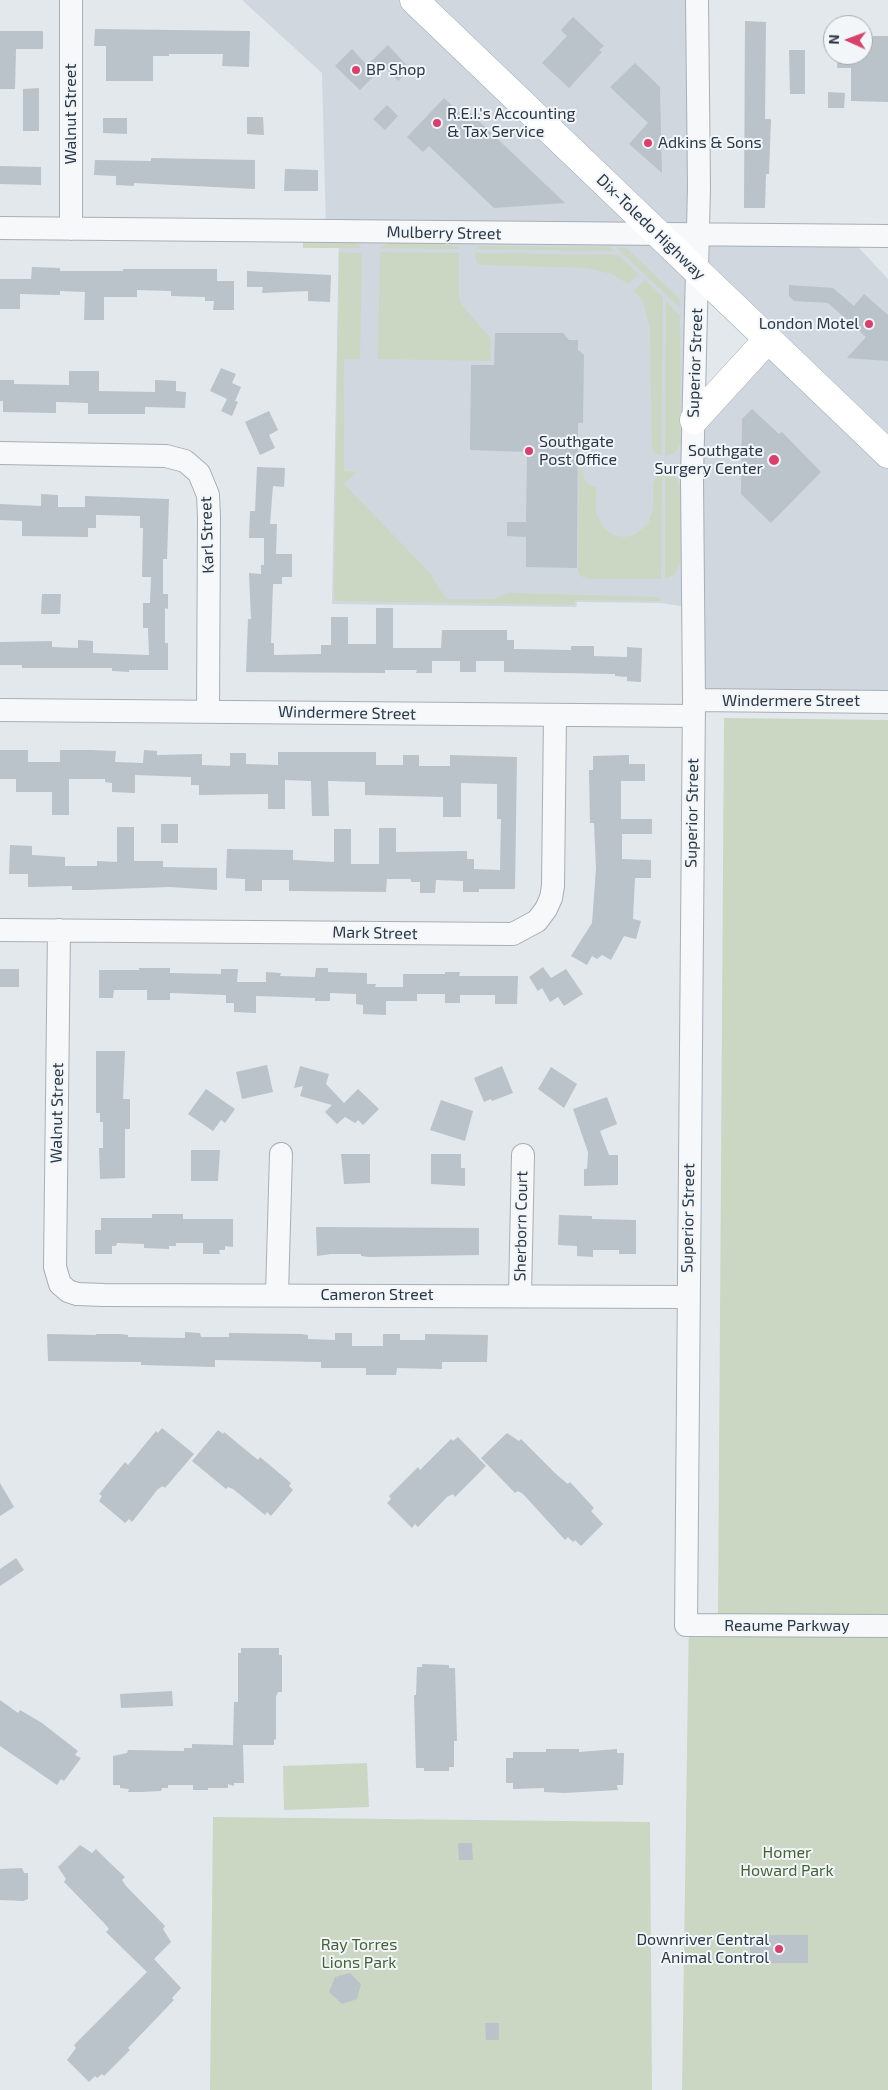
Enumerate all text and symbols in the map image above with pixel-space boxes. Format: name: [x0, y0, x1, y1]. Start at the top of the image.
north arrow: [823, 15, 873, 65]
text: N: [825, 34, 842, 45]
place label: BP Shop: [366, 60, 426, 80]
street label: Walnut Street: [61, 63, 81, 165]
marker: BP Shop: [350, 64, 362, 76]
place label: R.E.I.'s Accounting & Tax Service: [447, 104, 576, 142]
marker: R.E.I.'s Accounting & Tax Service: [431, 117, 443, 129]
place label: Adkins & Sons: [658, 133, 762, 153]
marker: Adkins & Sons: [642, 137, 654, 149]
street label: Dix-Toledo Highway: [593, 170, 709, 284]
street label: Mulberry Street: [386, 222, 502, 244]
street label: Superior Street: [683, 308, 707, 418]
place label: London Motel: [759, 314, 859, 334]
marker: London Motel: [863, 318, 875, 330]
place label: Southgate Post Office: [539, 432, 617, 470]
place label: Southgate Surgery Center: [655, 441, 763, 479]
marker: Southgate Post Office: [523, 445, 535, 457]
marker: Southgate Surgery Center: [767, 453, 781, 467]
street label: Karl Street: [196, 496, 218, 574]
street label: Windermere Street: [722, 691, 860, 711]
street label: Windermere Street: [278, 702, 416, 724]
street label: Superior Street: [681, 758, 703, 868]
street label: Mark Street: [332, 923, 418, 943]
street label: Walnut Street: [47, 1062, 67, 1164]
street label: Superior Street: [677, 1163, 699, 1273]
street label: Sherborn Court: [510, 1171, 532, 1281]
street label: Cameron Street: [320, 1285, 434, 1305]
street label: Reaume Parkway: [724, 1616, 850, 1636]
park label: Homer Howard Park: [740, 1843, 834, 1881]
place label: Downriver Central Animal Control: [636, 1930, 769, 1968]
park label: Ray Torres Lions Park: [321, 1935, 397, 1973]
marker: Downriver Central Animal Control: [773, 1943, 785, 1955]

